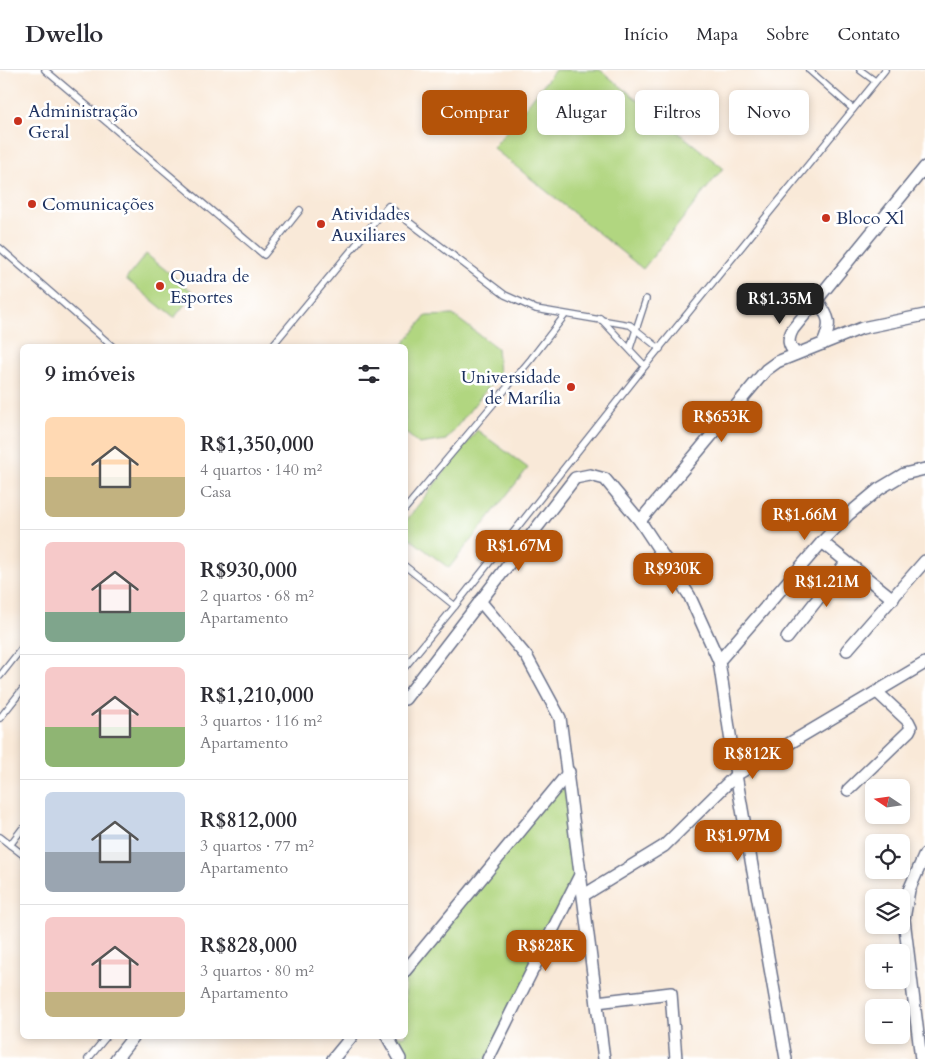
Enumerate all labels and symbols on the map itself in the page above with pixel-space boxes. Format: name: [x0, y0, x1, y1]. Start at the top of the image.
place label: Administração Geral: [28, 99, 138, 145]
marker: Administração Geral: [12, 115, 24, 127]
place label: Comunicações: [42, 192, 154, 217]
marker: Comunicações: [26, 198, 38, 210]
place label: Atividades Auxiliares: [331, 202, 410, 248]
place label: Bloco Xl: [836, 206, 904, 231]
marker: Bloco Xl: [820, 212, 832, 224]
marker: Atividades Auxiliares: [315, 218, 327, 230]
place label: Quadra de Esportes: [170, 264, 250, 310]
marker: Quadra de Esportes: [154, 280, 166, 292]
pin: R$1.35M: [734, 282, 826, 325]
place label: Universidade de Marília: [461, 365, 561, 411]
marker: Universidade de Marília: [565, 381, 577, 393]
pin: R$653K: [681, 400, 763, 443]
pin: R$1.66M: [759, 498, 851, 541]
pin: R$1.67M: [473, 530, 565, 572]
pin: R$930K: [632, 552, 714, 595]
pin: R$1.21M: [781, 566, 873, 608]
pin: R$812K: [712, 738, 794, 780]
north arrow: [865, 779, 910, 824]
pin: R$1.97M: [692, 820, 784, 862]
pin: R$828K: [505, 930, 587, 972]

